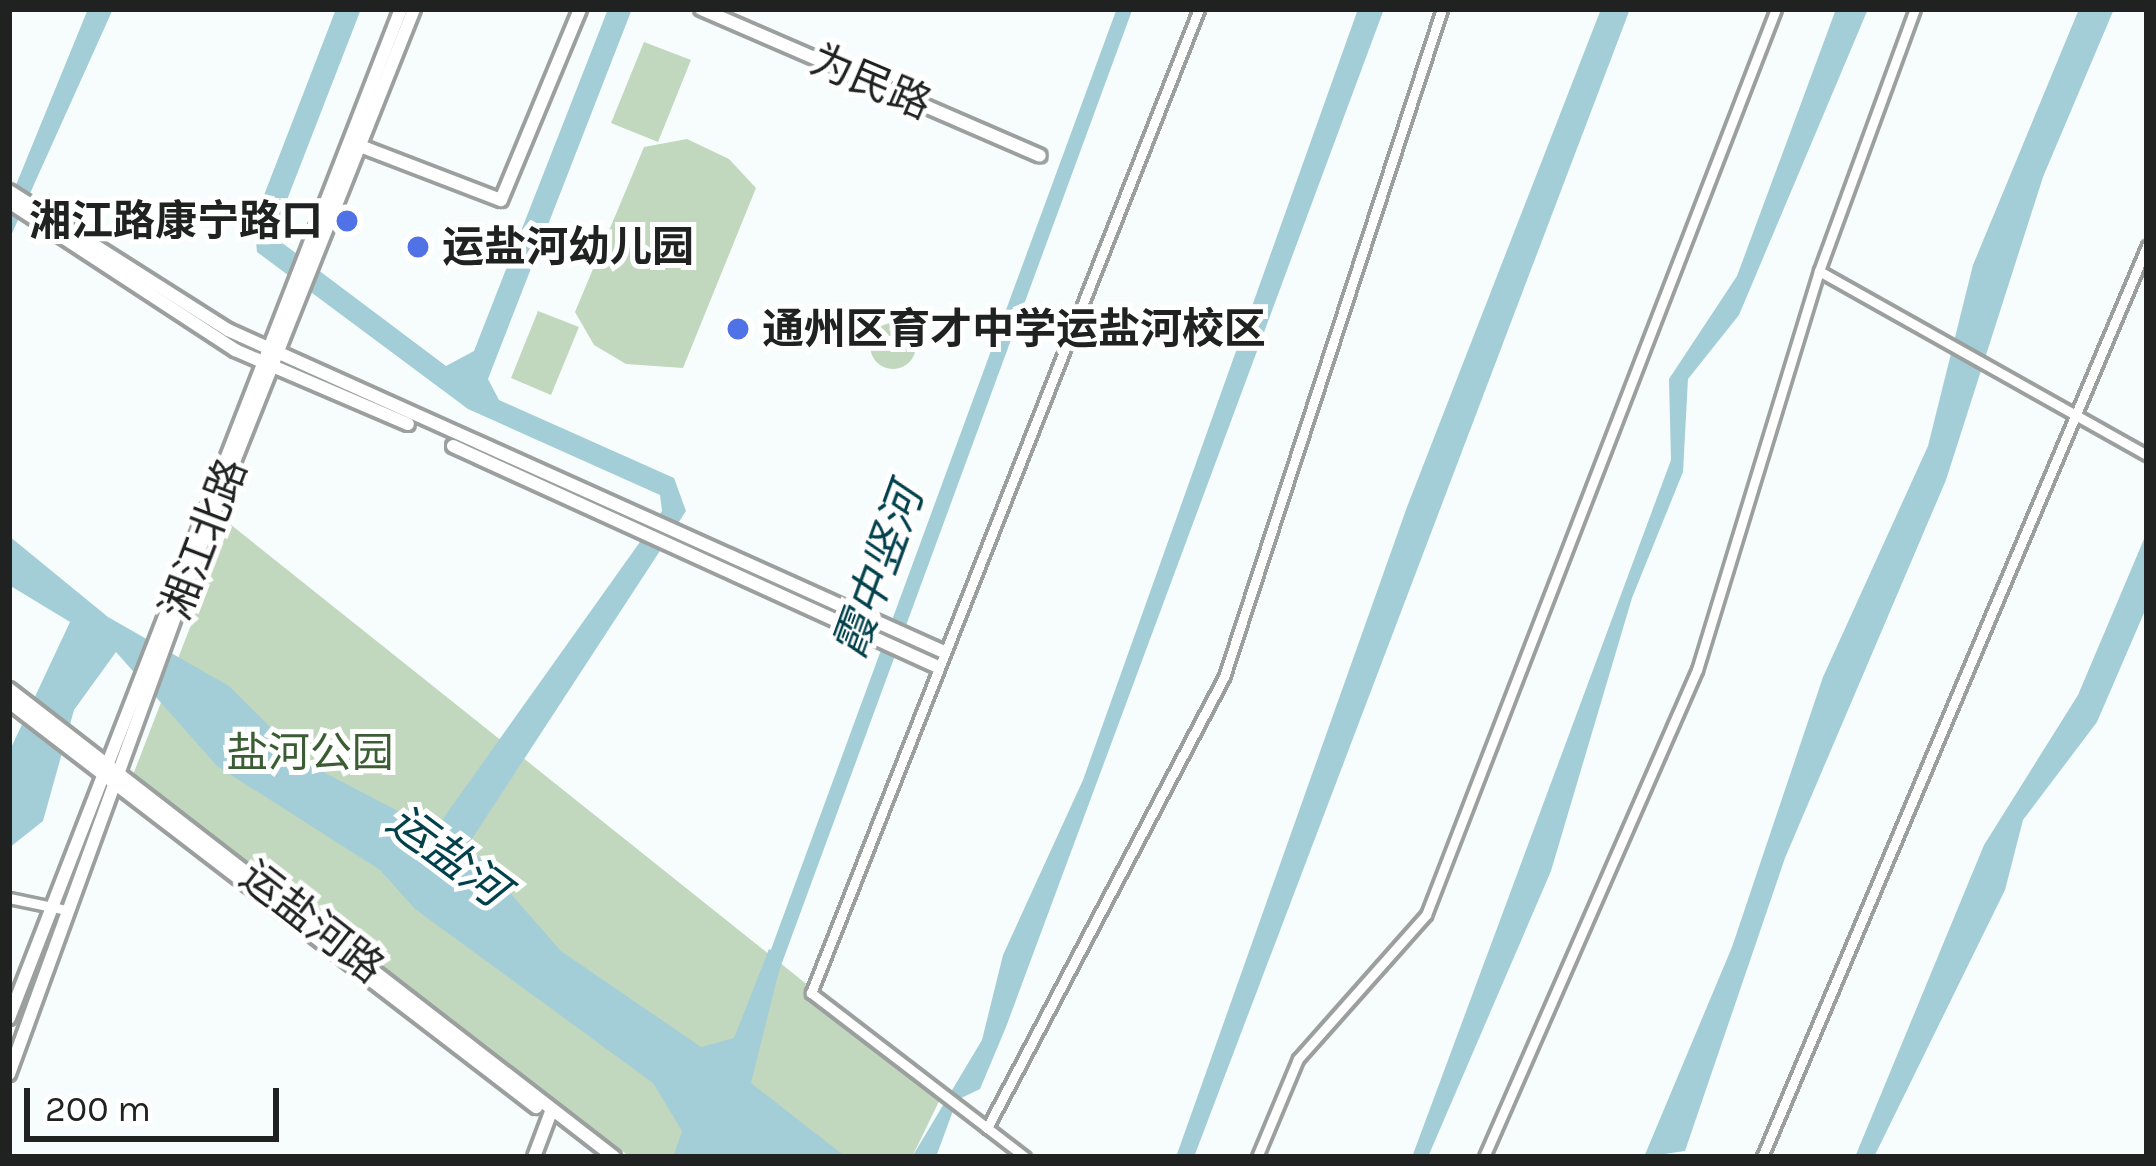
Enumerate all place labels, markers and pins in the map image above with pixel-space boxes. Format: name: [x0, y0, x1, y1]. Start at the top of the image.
place label: 湘江路康宁路口: [29, 196, 323, 246]
marker: 湘江路康宁路口: [334, 208, 360, 234]
place label: 运盐河幼儿园: [442, 222, 694, 272]
marker: 运盐河幼儿园: [405, 234, 431, 260]
place label: 通州区育才中学运盐河校区: [762, 304, 1266, 354]
marker: 通州区育才中学运盐河校区: [725, 316, 751, 342]

